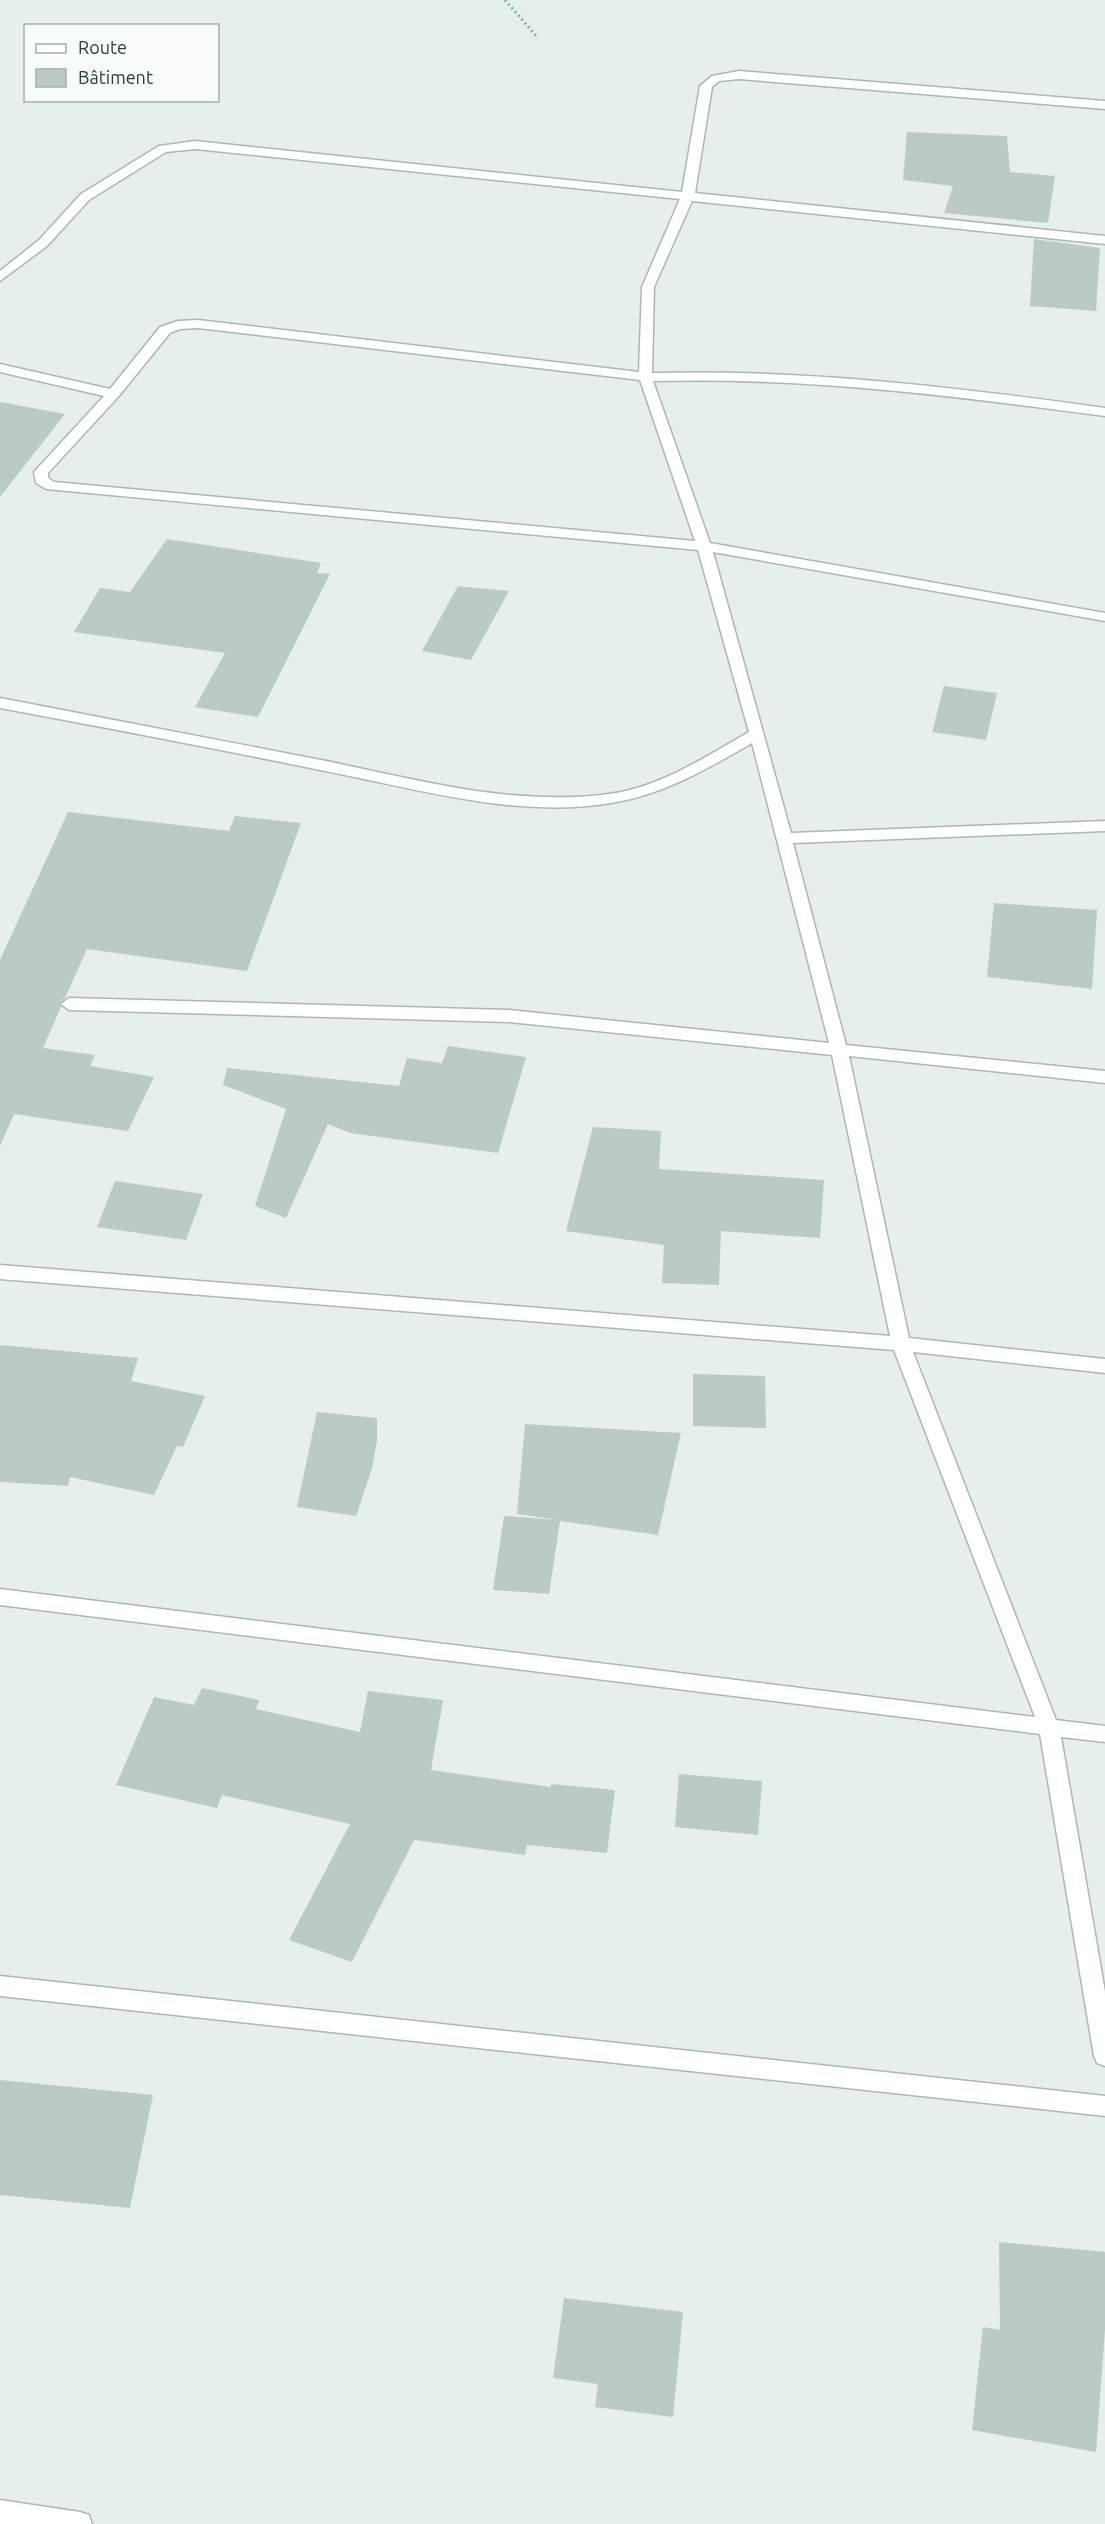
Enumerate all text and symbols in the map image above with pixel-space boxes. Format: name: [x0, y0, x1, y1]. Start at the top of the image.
legend: [24, 24, 219, 102]
text: Route: [78, 37, 127, 57]
text: Bâtiment: [78, 67, 153, 87]

